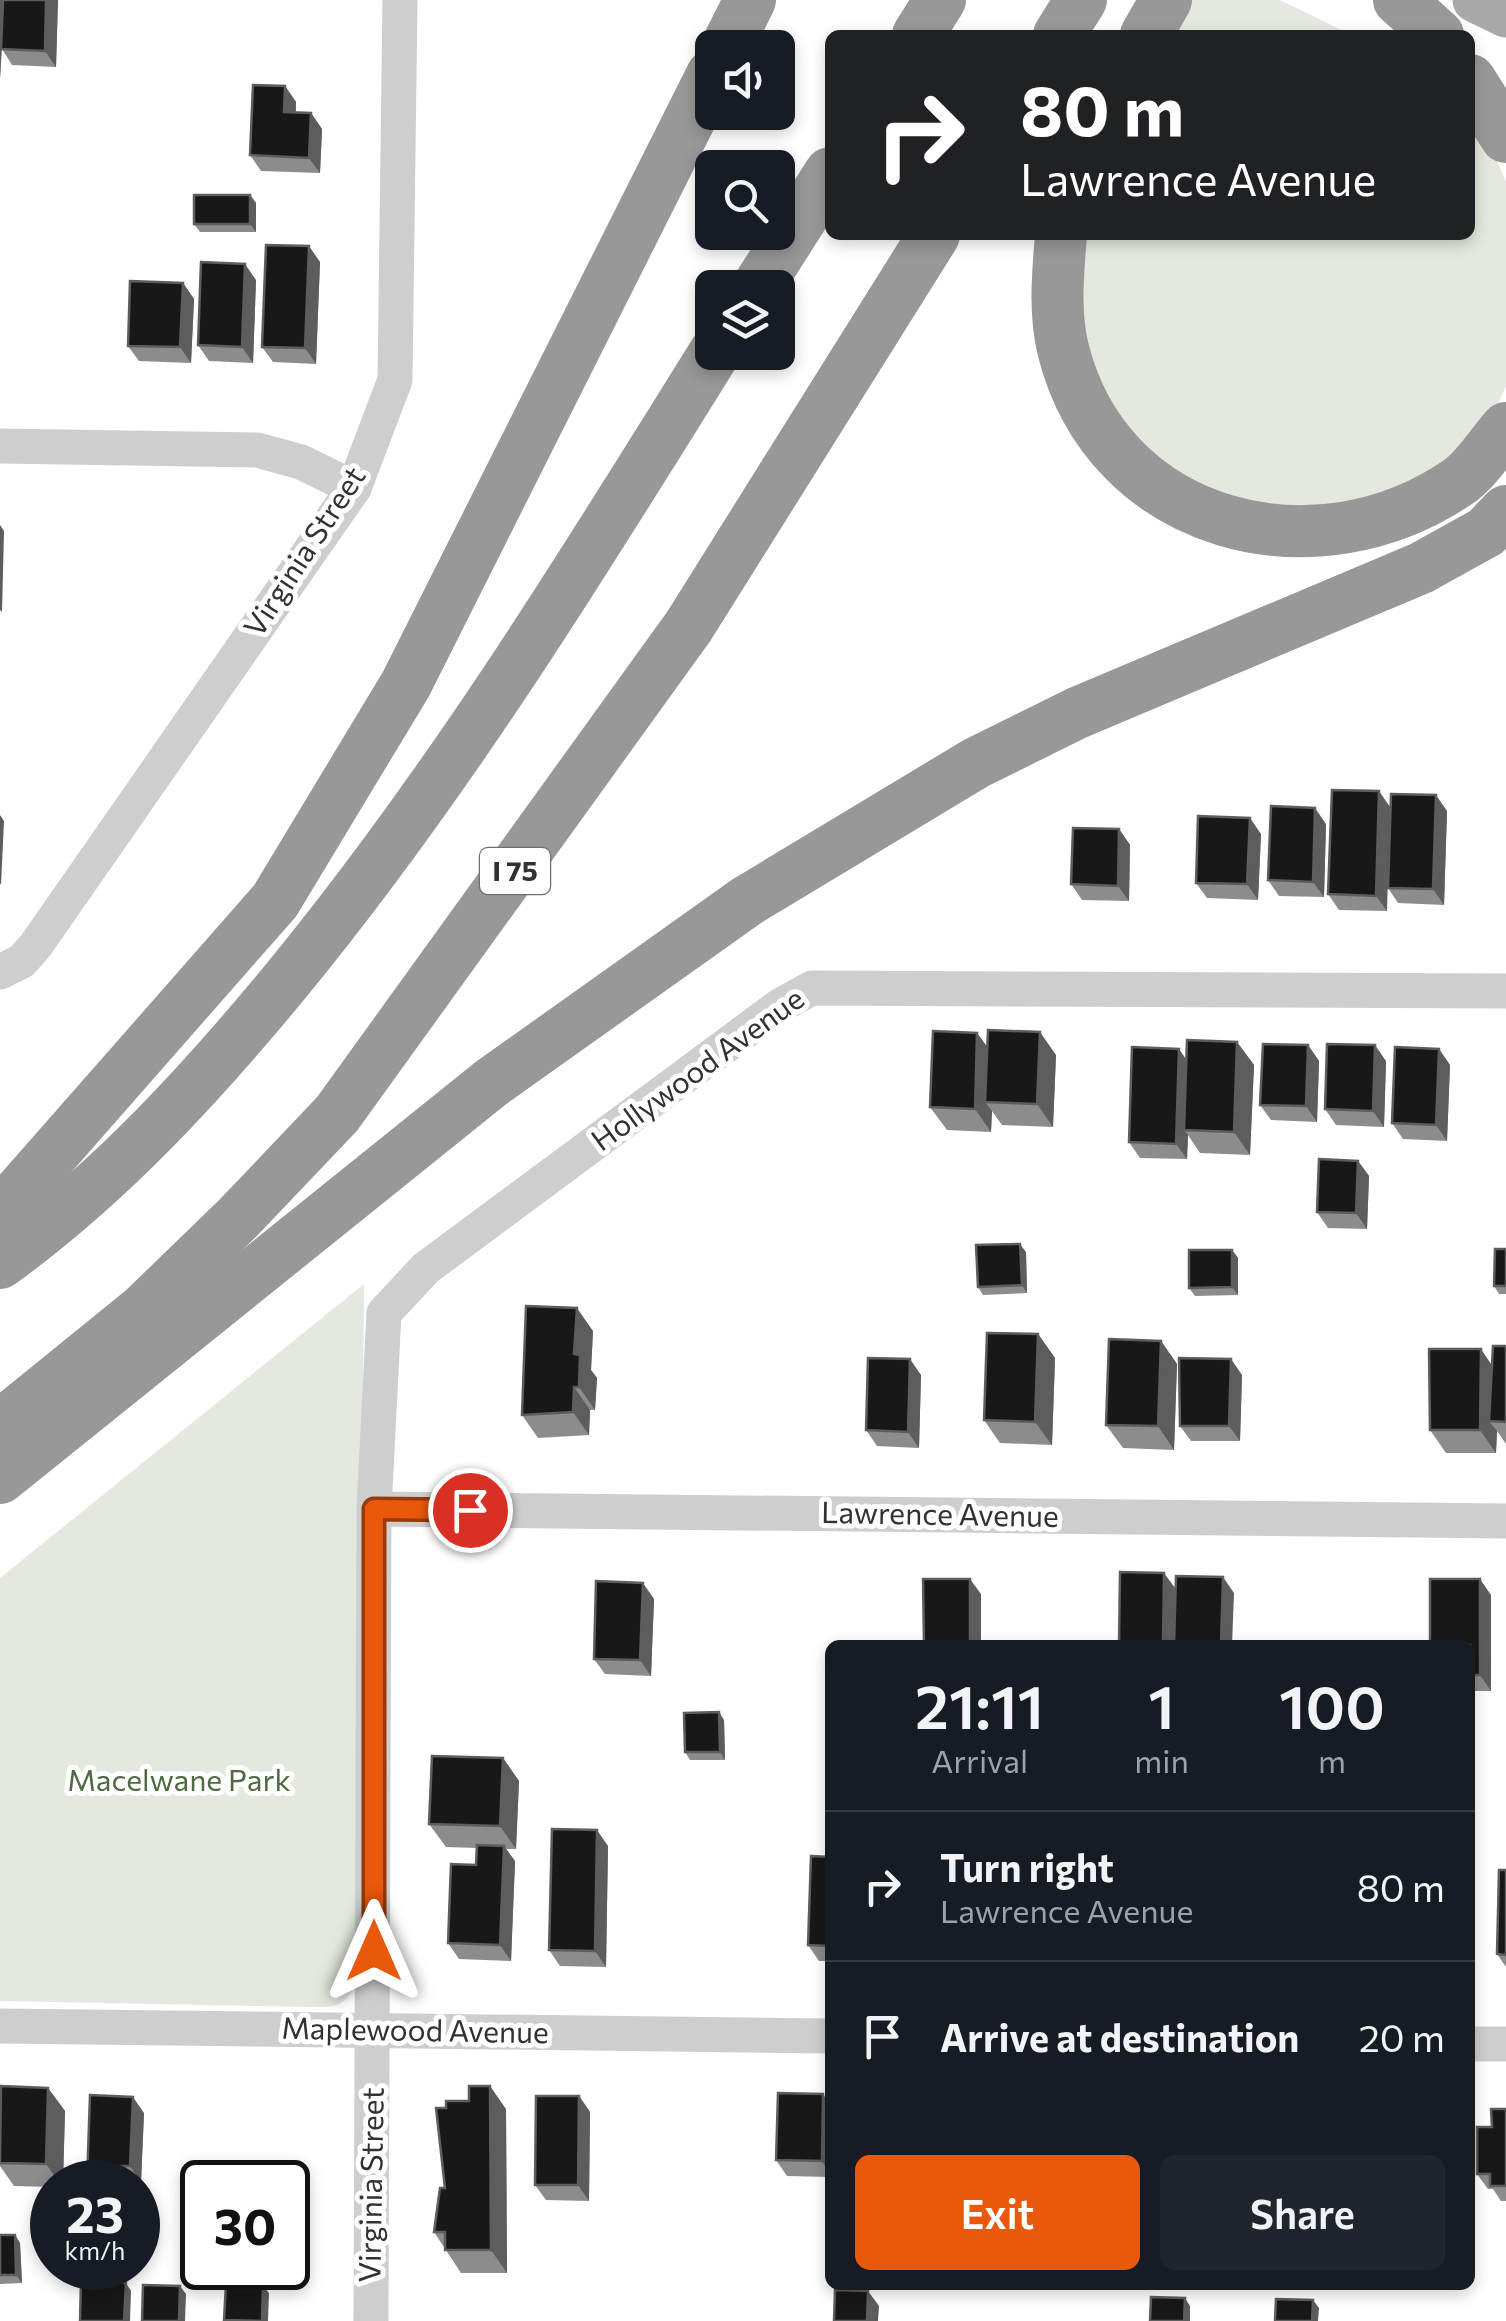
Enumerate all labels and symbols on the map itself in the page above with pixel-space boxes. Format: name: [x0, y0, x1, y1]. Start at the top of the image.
street label: Virginia Street: [234, 459, 372, 643]
road number: I 75: [480, 848, 550, 894]
street label: Hollywood Avenue: [583, 978, 810, 1157]
pin: [428, 1468, 513, 1553]
street label: Lawrence Avenue: [821, 1492, 1059, 1533]
park label: Macelwane Park: [67, 1760, 291, 1797]
position arrow: [322, 1899, 426, 2003]
street label: Maplewood Avenue: [281, 2008, 549, 2049]
street label: Virginia Street: [349, 2087, 390, 2283]
speed limit sign: 30: [180, 2160, 310, 2290]

